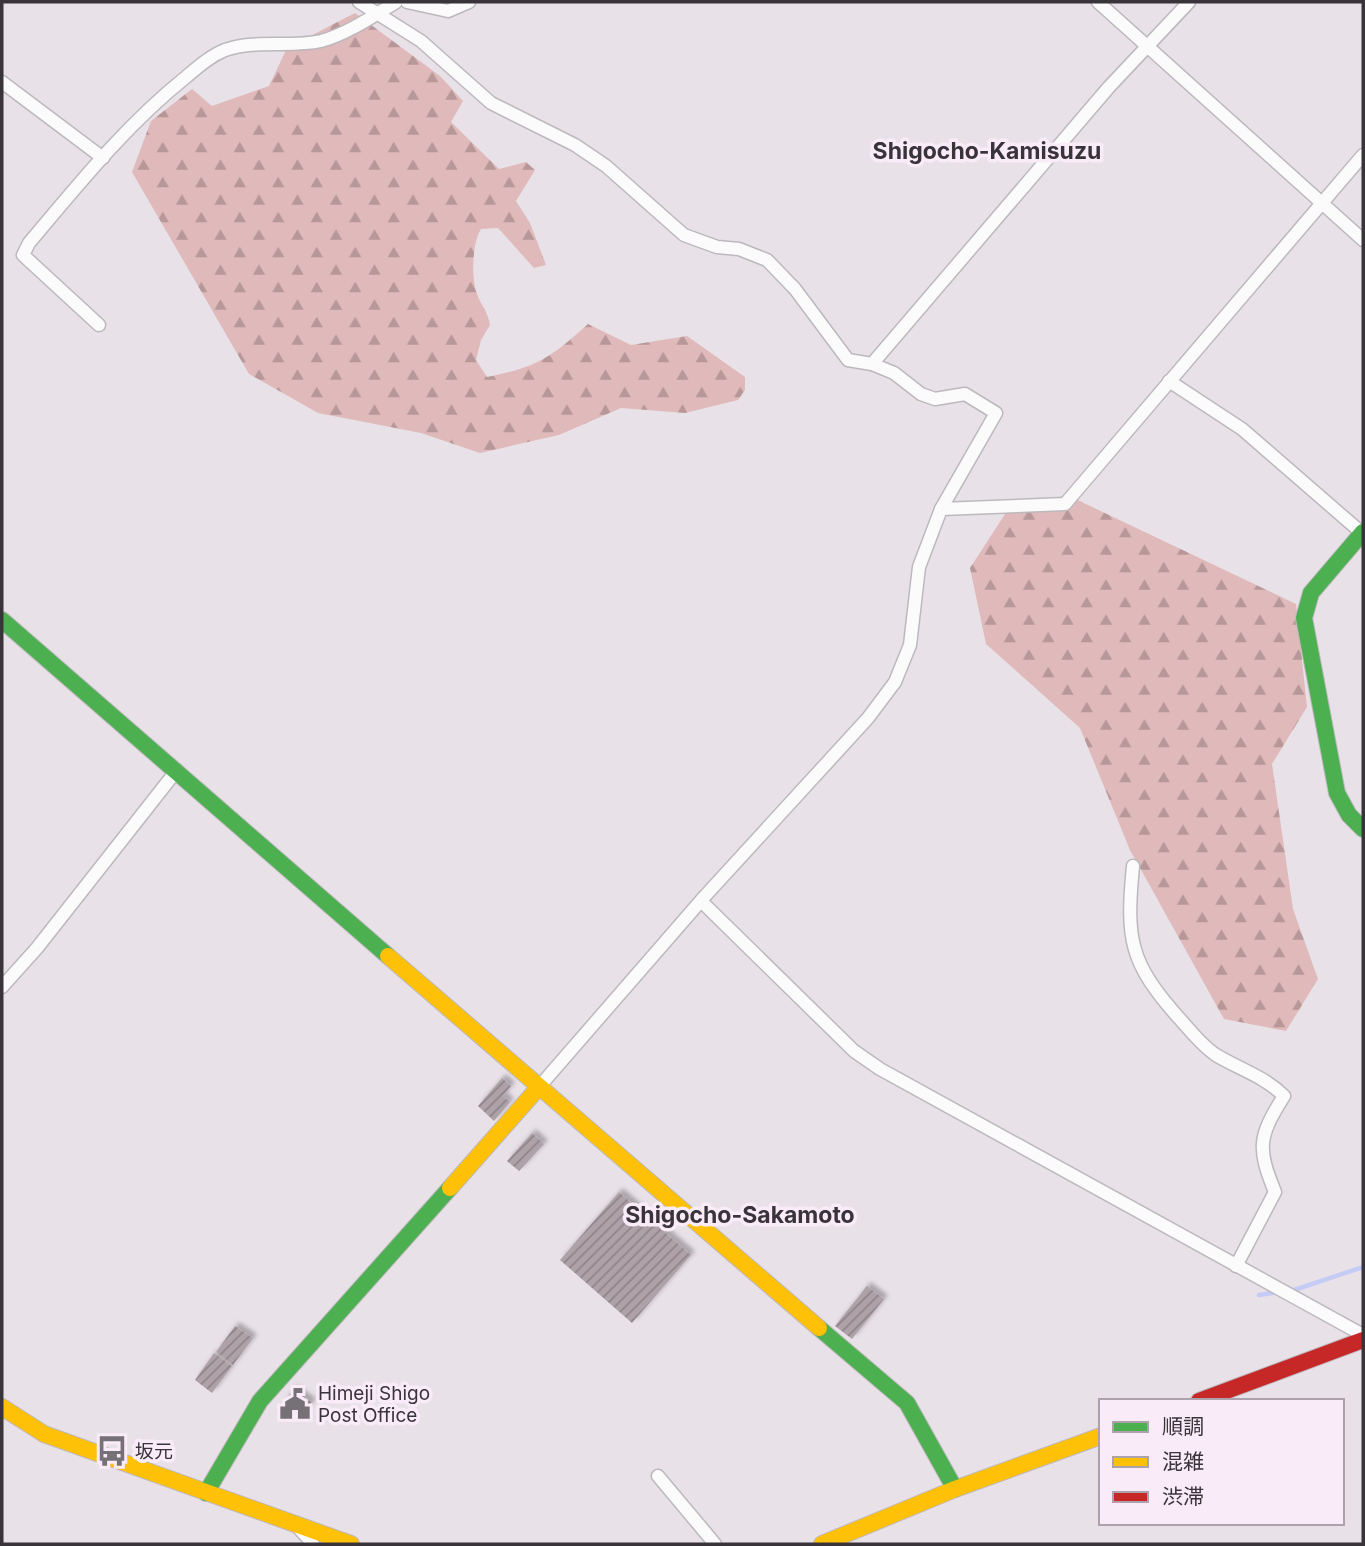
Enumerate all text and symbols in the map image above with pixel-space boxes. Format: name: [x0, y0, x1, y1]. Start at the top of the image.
district label: Shigocho-Kamisuzu: [873, 137, 1101, 165]
district label: Shigocho-Sakamoto: [625, 1201, 855, 1229]
place label: Himeji Shigo Post Office: [318, 1382, 430, 1427]
public building icon: Himeji Shigo Post Office: [278, 1387, 312, 1421]
legend: [1099, 1399, 1344, 1525]
text: 順調: [1162, 1414, 1204, 1439]
bus stop icon: 坂元: [95, 1434, 129, 1468]
place label: 坂元: [135, 1440, 173, 1463]
text: 混雑: [1162, 1449, 1204, 1474]
text: 渋滞: [1162, 1484, 1204, 1509]

